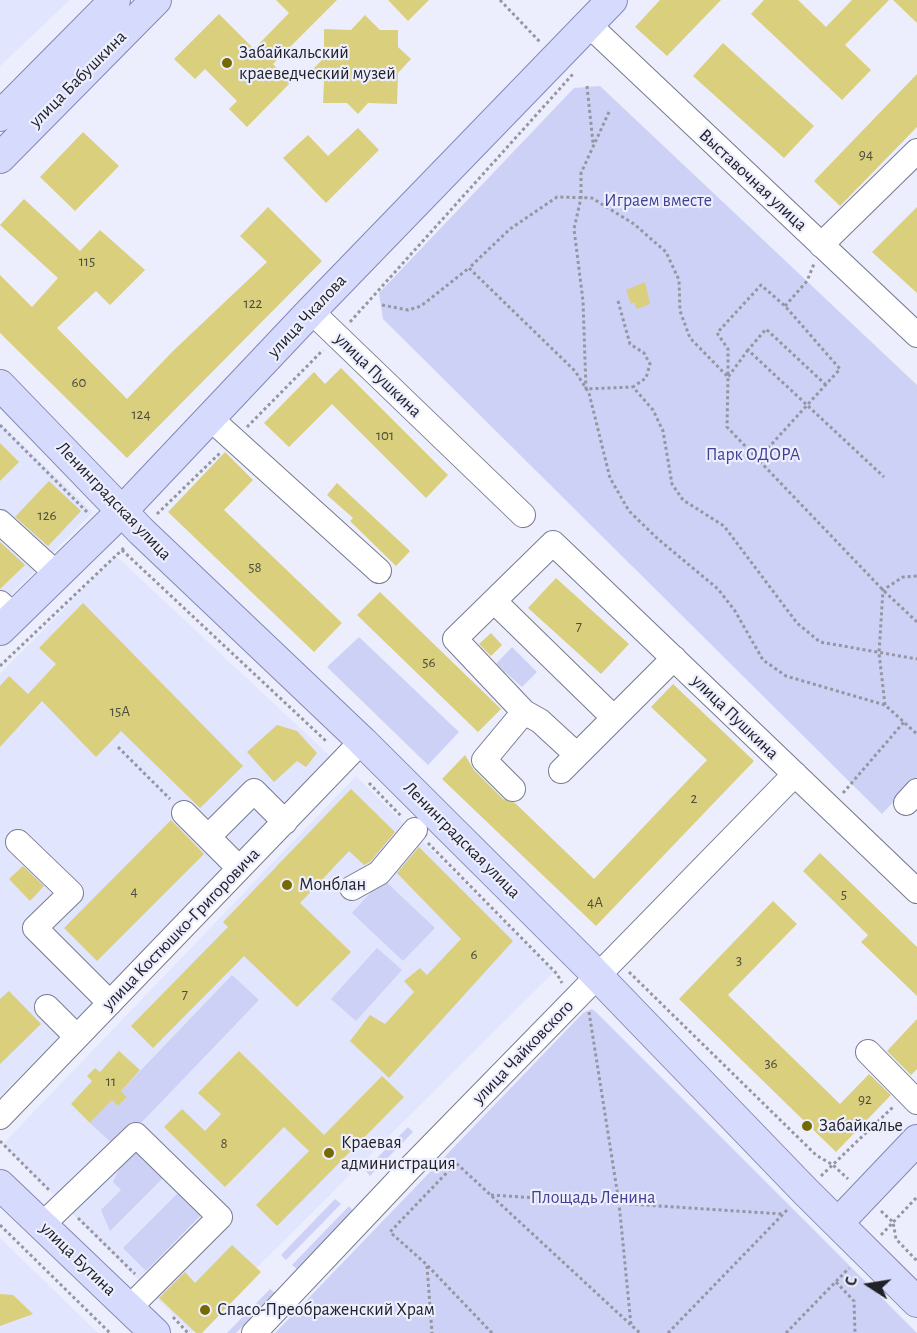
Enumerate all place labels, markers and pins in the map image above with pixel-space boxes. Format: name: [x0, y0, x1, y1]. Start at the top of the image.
place label: Забайкальский краеведческий музей: [239, 42, 396, 84]
marker: Забайкальский краеведческий музей: [220, 56, 234, 70]
place label: Монблан: [299, 874, 366, 896]
marker: Монблан: [280, 878, 294, 892]
place label: Забайкалье: [819, 1115, 903, 1137]
marker: Забайкалье: [800, 1119, 814, 1133]
place label: Краевая администрация: [341, 1132, 456, 1174]
marker: Краевая администрация: [322, 1146, 336, 1160]
place label: Спасо-Преображенский Храм: [217, 1299, 435, 1321]
marker: Спасо-Преображенский Храм: [198, 1303, 212, 1317]

